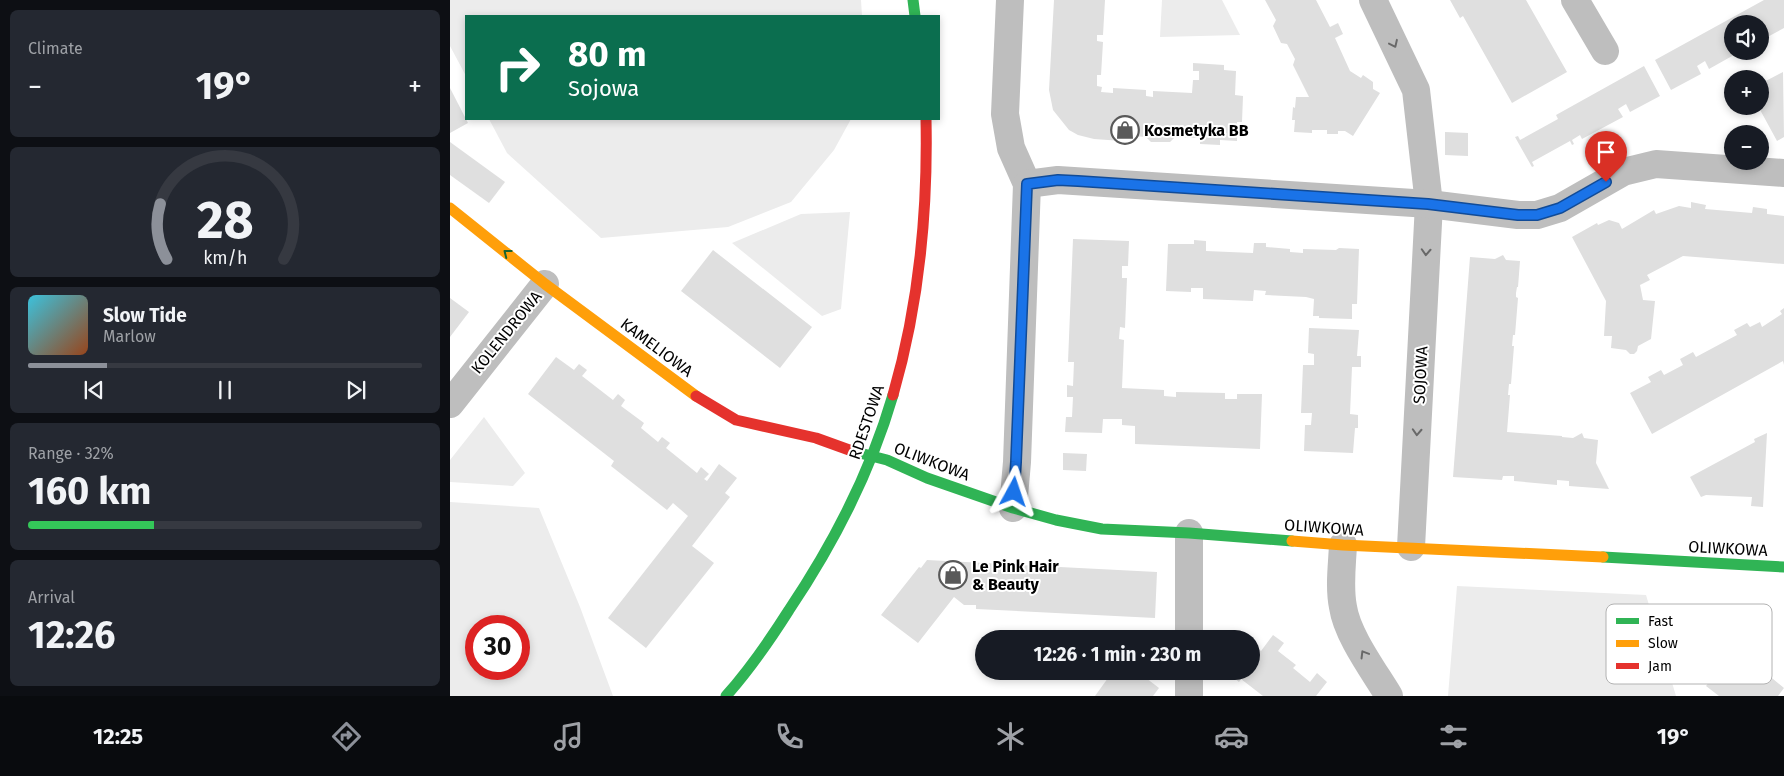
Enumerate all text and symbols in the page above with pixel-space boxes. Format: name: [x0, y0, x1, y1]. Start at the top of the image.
map controls: [1724, 15, 1769, 170]
button: sound: [1724, 15, 1769, 60]
text: 80 m: [568, 33, 647, 75]
icon: right: [485, 35, 550, 100]
text: Climate: [28, 39, 83, 58]
one-way arrow: [1388, 39, 1398, 48]
text: 19°: [196, 63, 254, 109]
text: −: [28, 70, 42, 103]
text: +: [408, 70, 422, 103]
button: +: [1724, 70, 1769, 115]
text: Sojowa: [568, 75, 639, 102]
shop icon: Kosmetyka BB: [1110, 115, 1140, 145]
place label: Kosmetyka BB: [1144, 121, 1249, 140]
button: −: [1724, 125, 1769, 170]
pin: [1585, 131, 1627, 182]
icon: arrive: [1592, 138, 1620, 166]
text: 28: [196, 189, 254, 252]
text: km/h: [203, 247, 247, 269]
one-way arrow: [1421, 248, 1432, 256]
one-way arrow: [504, 251, 513, 259]
street label: KOLENDROWA: [467, 286, 546, 378]
text: Slow Tide: [103, 304, 187, 327]
street label: KAMELIOWA: [617, 314, 697, 381]
text: Marlow: [103, 327, 156, 346]
street label: SOJOWA: [1409, 345, 1432, 404]
icon: previous: [80, 376, 108, 404]
icon: pause: [211, 376, 239, 404]
icon: next: [342, 376, 370, 404]
street label: RDESTOWA: [845, 381, 888, 462]
one-way arrow: [1411, 428, 1422, 436]
street label: OLIWKOWA: [891, 438, 973, 485]
text: Range · 32%: [28, 444, 114, 463]
position arrow: [987, 465, 1039, 517]
text: 160 km: [28, 468, 151, 514]
street label: OLIWKOWA: [1284, 515, 1365, 540]
street label: OLIWKOWA: [1688, 537, 1769, 560]
place label: Le Pink Hair & Beauty: [972, 557, 1059, 594]
shop icon: Le Pink Hair & Beauty: [938, 560, 968, 590]
text: Arrival: [28, 588, 75, 607]
legend: [1606, 604, 1772, 684]
text: 12:26: [28, 612, 115, 658]
text: Fast: [1648, 613, 1674, 630]
speed limit sign: 30: [465, 615, 530, 680]
text: Slow: [1648, 635, 1678, 652]
text: 12:26 · 1 min · 230 m: [1034, 643, 1201, 666]
one-way arrow: [1361, 651, 1371, 660]
text: Jam: [1648, 658, 1672, 675]
icon: directions: [329, 719, 364, 754]
icon: music: [551, 719, 586, 754]
icon: phone: [772, 719, 807, 754]
icon: climate: [993, 719, 1028, 754]
icon: car: [1214, 719, 1249, 754]
icon: filters: [1436, 719, 1471, 754]
text: 12:25: [93, 723, 143, 750]
text: 19°: [1657, 723, 1691, 750]

